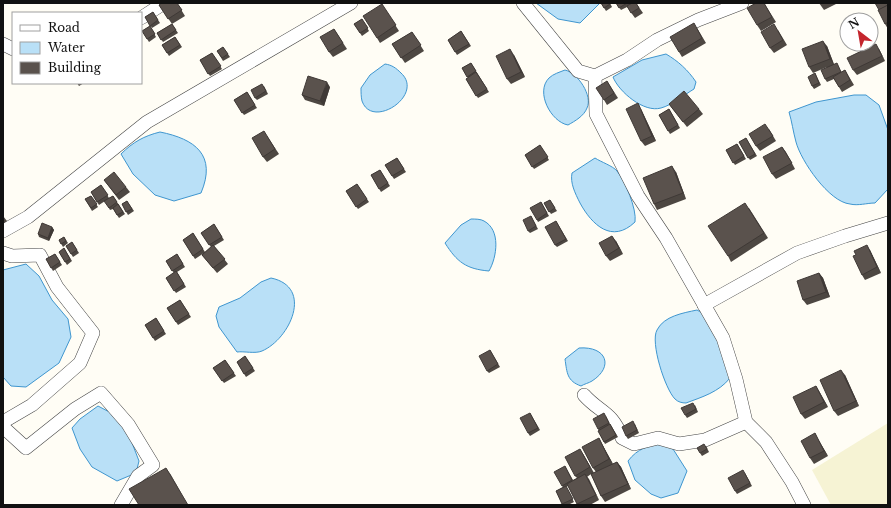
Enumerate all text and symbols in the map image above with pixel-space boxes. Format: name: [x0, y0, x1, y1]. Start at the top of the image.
legend: [12, 12, 142, 84]
north arrow: [839, 12, 879, 52]
text: N: [846, 14, 862, 32]
text: Road: [48, 20, 80, 35]
text: Water: [47, 40, 85, 55]
text: Building: [48, 60, 102, 75]

